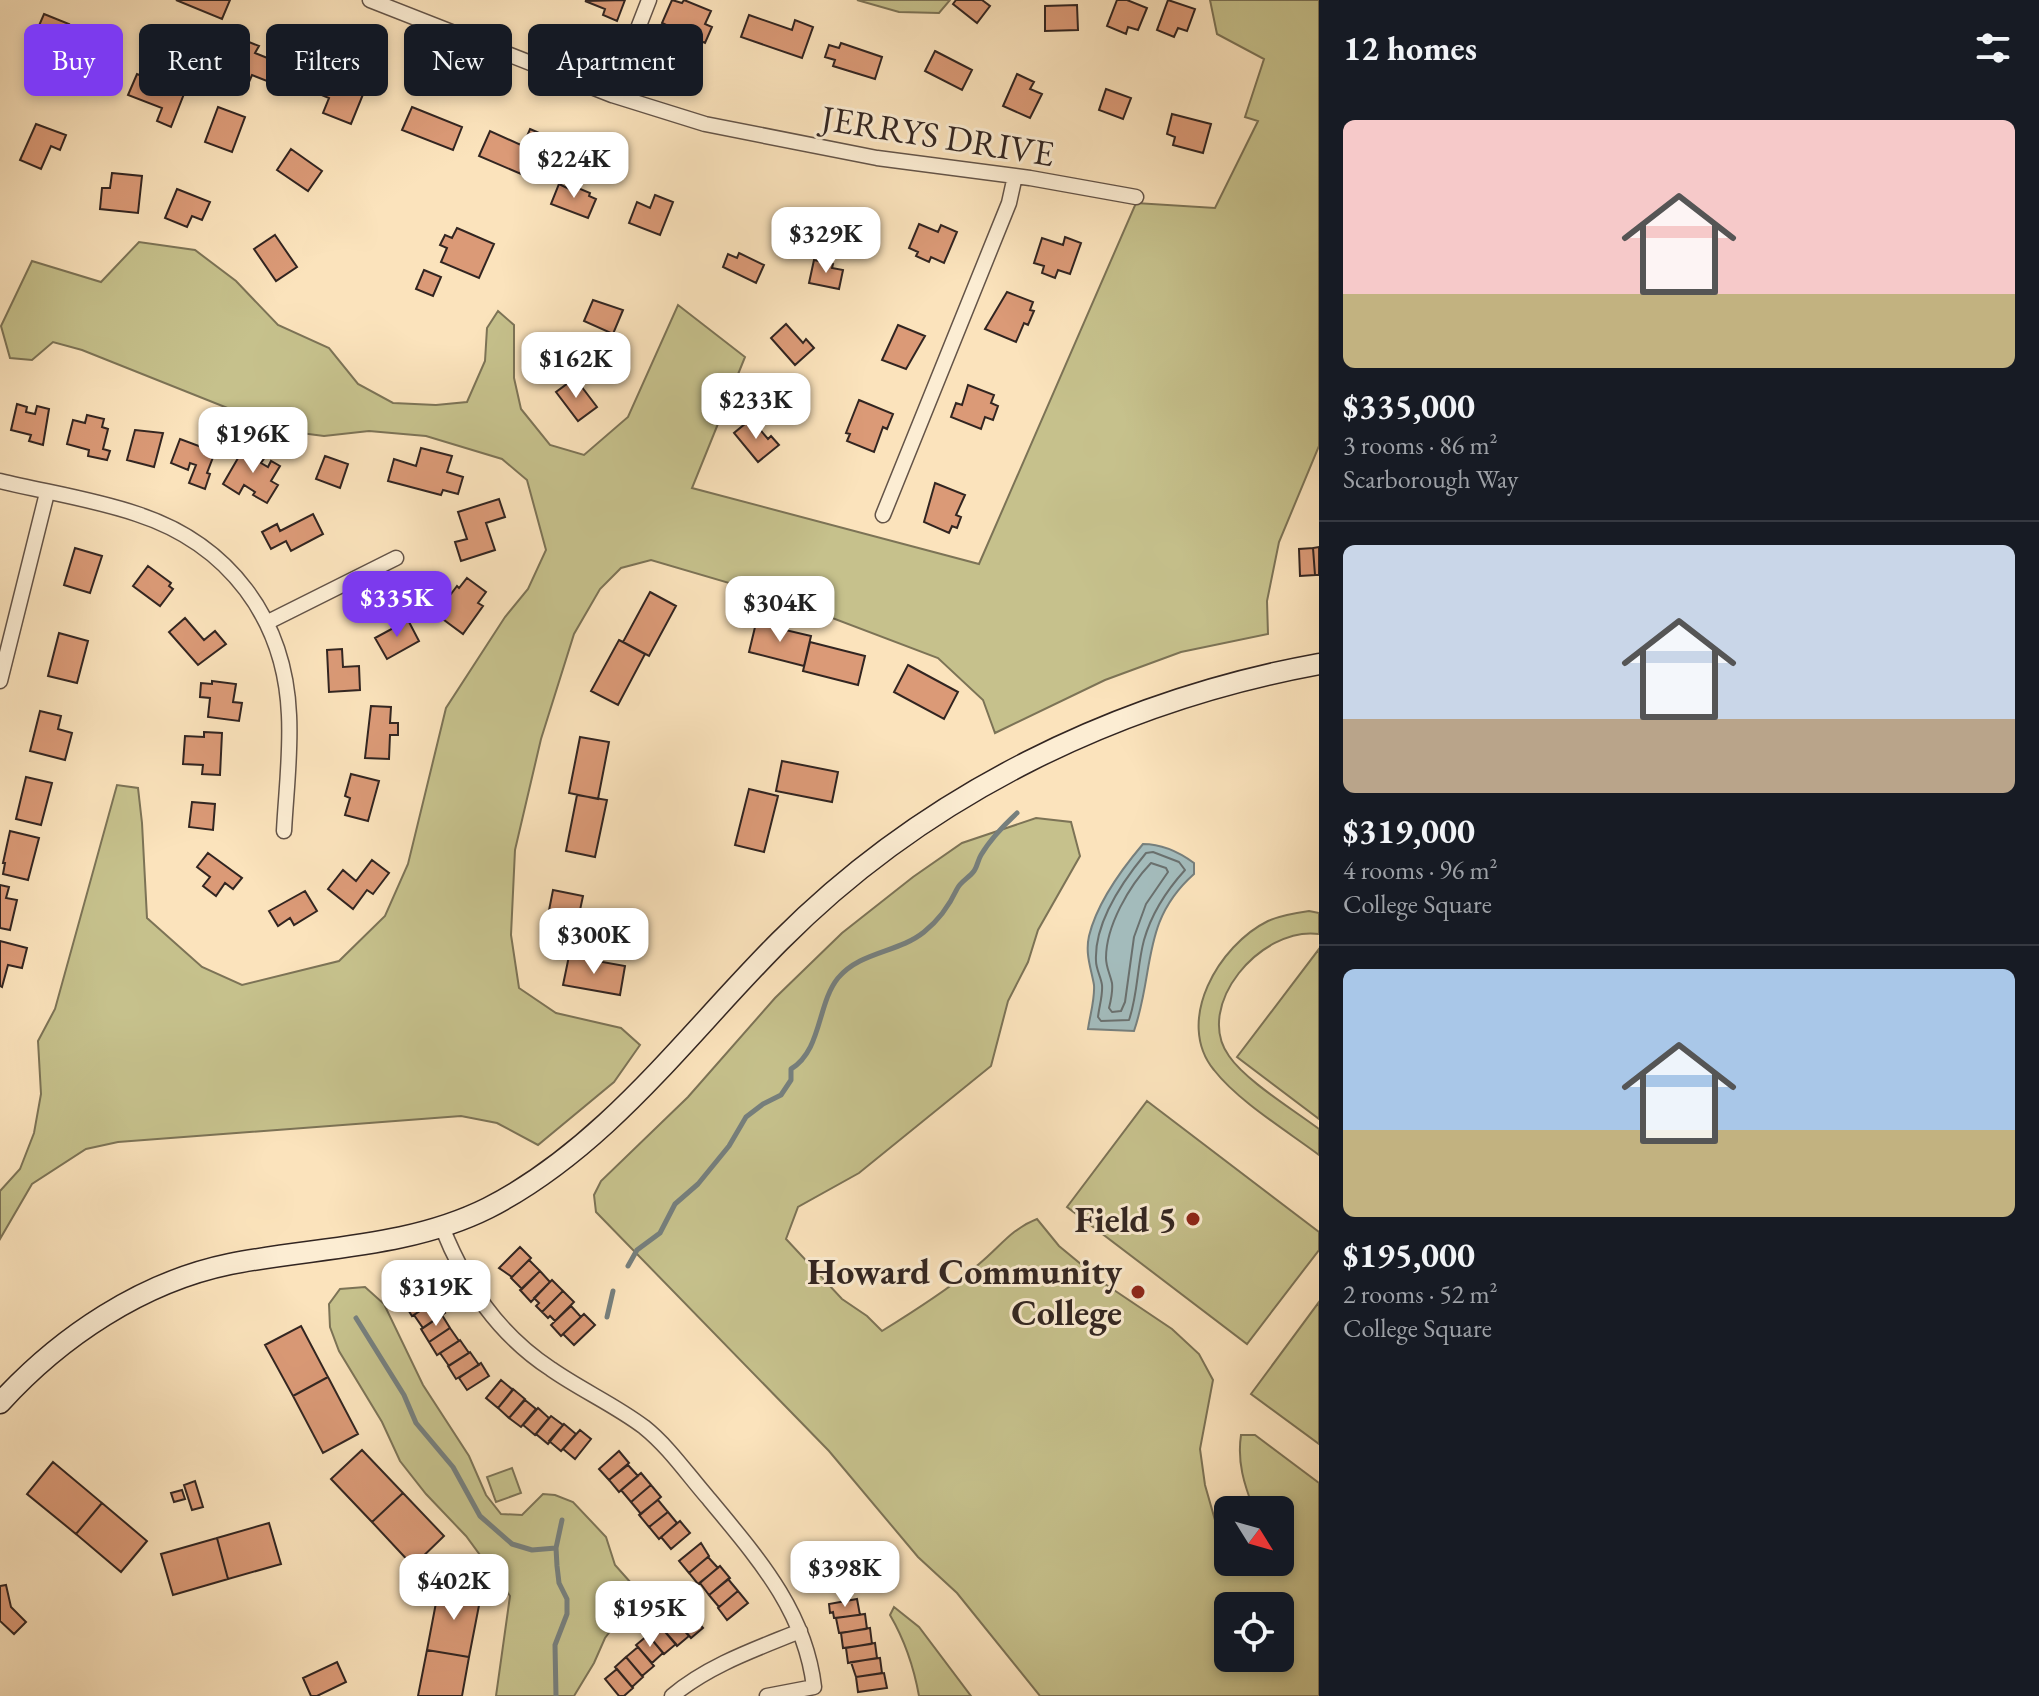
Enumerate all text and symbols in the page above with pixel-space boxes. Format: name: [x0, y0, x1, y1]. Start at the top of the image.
chip: Buy: [24, 24, 123, 96]
chip: Rent: [139, 24, 250, 96]
chip: Filters: [266, 24, 388, 96]
chip: New: [404, 24, 512, 96]
chip: Apartment: [528, 24, 703, 96]
text: 12 homes: [1343, 26, 1477, 70]
icon: filters: [1971, 26, 2015, 70]
street label: JERRYS DRIVE: [815, 93, 1058, 177]
pin: $224K: [518, 132, 630, 200]
text: $224K: [537, 141, 611, 175]
icon: home: [1607, 172, 1751, 316]
pin: $329K: [770, 207, 882, 275]
text: $329K: [789, 216, 863, 250]
pin: $162K: [520, 332, 632, 400]
text: $162K: [539, 341, 613, 375]
pin: $233K: [700, 373, 812, 441]
text: $233K: [719, 382, 793, 416]
text: $335,000: [1343, 384, 1475, 428]
pin: $196K: [197, 407, 309, 475]
text: $196K: [216, 416, 290, 450]
text: 3 rooms · 86 m²: [1343, 428, 1498, 462]
text: Scarborough Way: [1343, 462, 1518, 496]
pin: $335K: [341, 571, 453, 639]
pin: $304K: [724, 576, 836, 644]
text: $335K: [360, 580, 434, 614]
text: $304K: [743, 585, 817, 619]
icon: home: [1607, 597, 1751, 741]
text: $319,000: [1343, 809, 1475, 853]
text: 4 rooms · 96 m²: [1343, 853, 1498, 887]
text: College Square: [1343, 887, 1492, 921]
pin: $300K: [538, 908, 650, 976]
text: $300K: [557, 917, 631, 951]
icon: home: [1607, 1021, 1751, 1165]
place label: Field 5: [1075, 1196, 1177, 1243]
marker: Field 5: [1184, 1210, 1202, 1228]
text: $195,000: [1343, 1233, 1475, 1277]
place label: Howard Community College: [807, 1248, 1123, 1336]
pin: $319K: [380, 1260, 492, 1328]
text: $319K: [399, 1269, 473, 1303]
text: 2 rooms · 52 m²: [1343, 1277, 1498, 1311]
marker: Howard Community College: [1129, 1283, 1147, 1301]
text: College Square: [1343, 1311, 1492, 1345]
north arrow: [1214, 1496, 1294, 1576]
map controls: [1214, 1496, 1294, 1672]
pin: $398K: [789, 1541, 901, 1609]
text: $398K: [808, 1550, 882, 1584]
pin: $402K: [398, 1554, 510, 1622]
text: $402K: [417, 1563, 491, 1597]
pin: $195K: [594, 1581, 706, 1649]
text: $195K: [613, 1590, 687, 1624]
button: locate: [1214, 1592, 1294, 1672]

